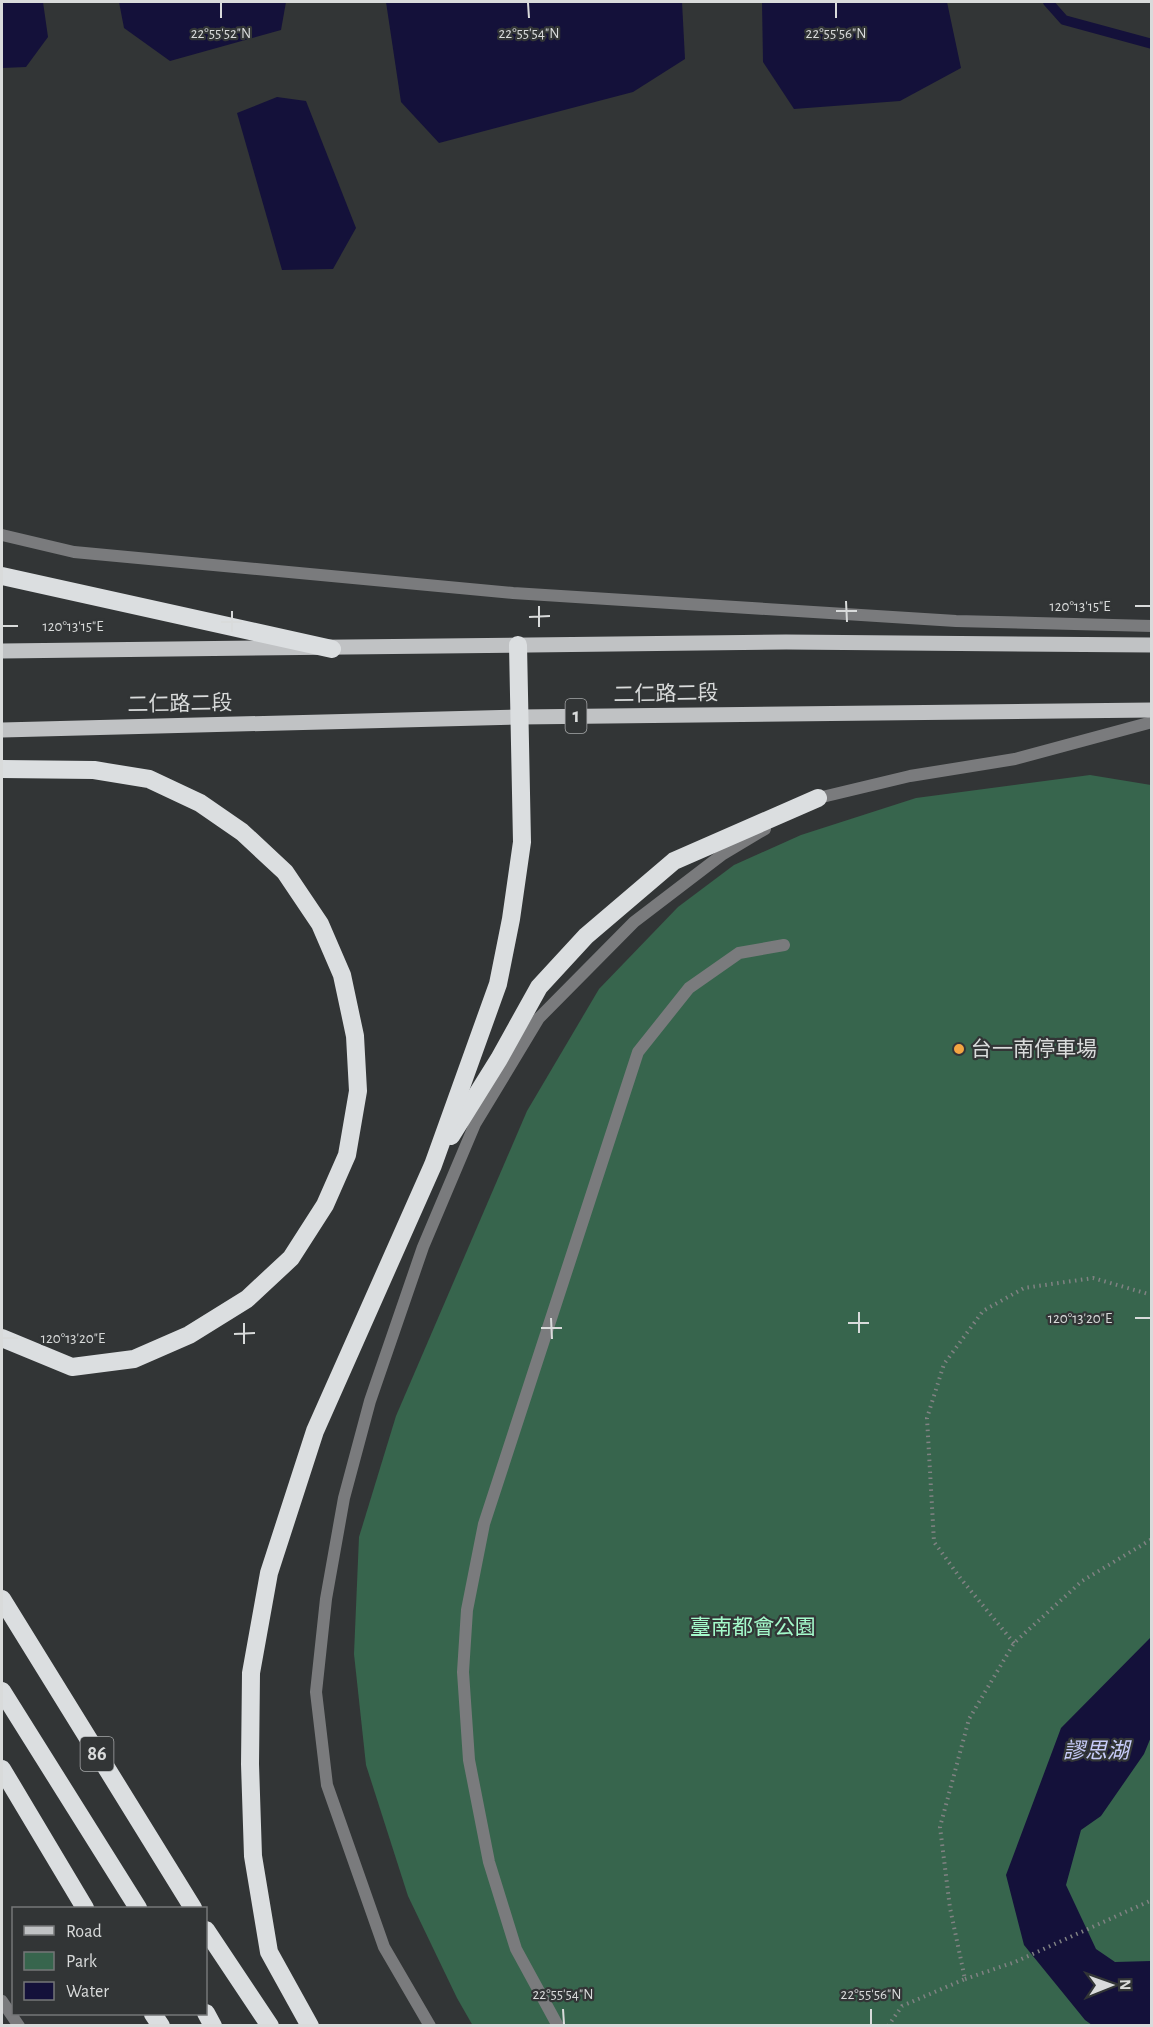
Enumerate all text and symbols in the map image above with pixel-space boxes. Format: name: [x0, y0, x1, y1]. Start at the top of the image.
text: 22°55'52"N: [191, 26, 251, 41]
text: 22°55'54"N: [498, 26, 560, 41]
text: 22°55'56"N: [806, 26, 866, 41]
text: 120°13'15"E: [1050, 599, 1111, 614]
text: 120°13'15"E: [43, 619, 104, 634]
street label: 二仁路二段: [613, 682, 719, 705]
street label: 二仁路二段: [127, 692, 233, 715]
road number: 1: [566, 699, 586, 733]
place label: 台一南停車場: [971, 1038, 1097, 1060]
marker: 台一南停車場: [952, 1042, 966, 1056]
text: 120°13'20"E: [1048, 1311, 1112, 1326]
text: 120°13'20"E: [41, 1331, 105, 1346]
park label: 臺南都會公園: [690, 1616, 816, 1638]
road number: 86: [80, 1737, 114, 1771]
water label: 謬思湖: [1063, 1739, 1132, 1762]
legend: [12, 1907, 207, 2015]
text: Road: [66, 1923, 102, 1941]
text: Park: [66, 1953, 98, 1971]
north arrow: [1081, 1955, 1141, 2015]
text: N: [1117, 1979, 1133, 1990]
text: Water: [66, 1983, 109, 2001]
text: 22°55'54"N: [532, 1987, 594, 2002]
text: 22°55'56"N: [841, 1987, 901, 2002]

